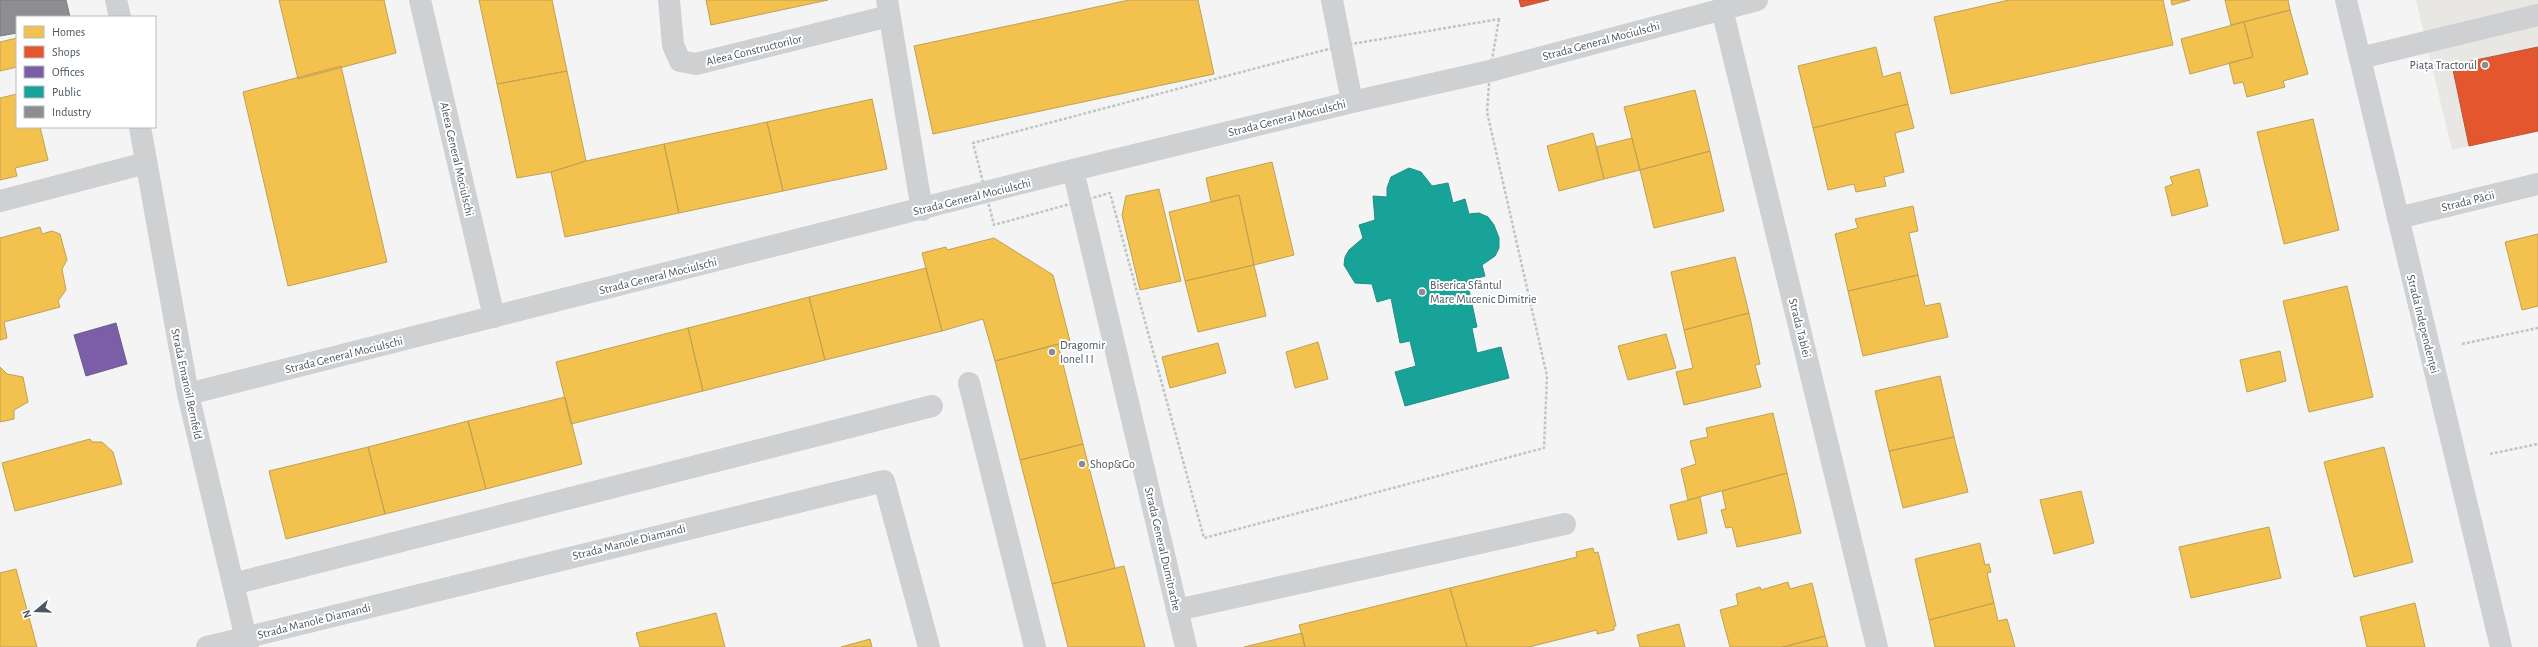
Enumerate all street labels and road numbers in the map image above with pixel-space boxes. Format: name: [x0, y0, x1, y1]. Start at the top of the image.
street label: Strada General Mociulschi: [1541, 20, 1661, 62]
street label: Aleea Constructorilor: [705, 32, 803, 68]
street label: Strada General Mociulschi: [1227, 98, 1347, 138]
street label: Aleea General Mociulschi: [438, 101, 476, 217]
street label: Strada General Mociulschi: [912, 177, 1032, 217]
street label: Strada Păcii: [2440, 189, 2496, 213]
street label: Strada General Mociulschi: [598, 256, 718, 296]
street label: Strada Independenței: [2403, 273, 2441, 375]
street label: Strada Tablei: [1787, 297, 1813, 359]
street label: Strada Emanoil Bernfeld: [169, 327, 205, 441]
street label: Strada General Mociulschi: [284, 335, 404, 375]
street label: Strada General Dumitrache: [1143, 486, 1183, 612]
street label: Strada Manole Diamandi: [571, 522, 687, 562]
street label: Strada Manole Diamandi: [256, 601, 372, 641]

